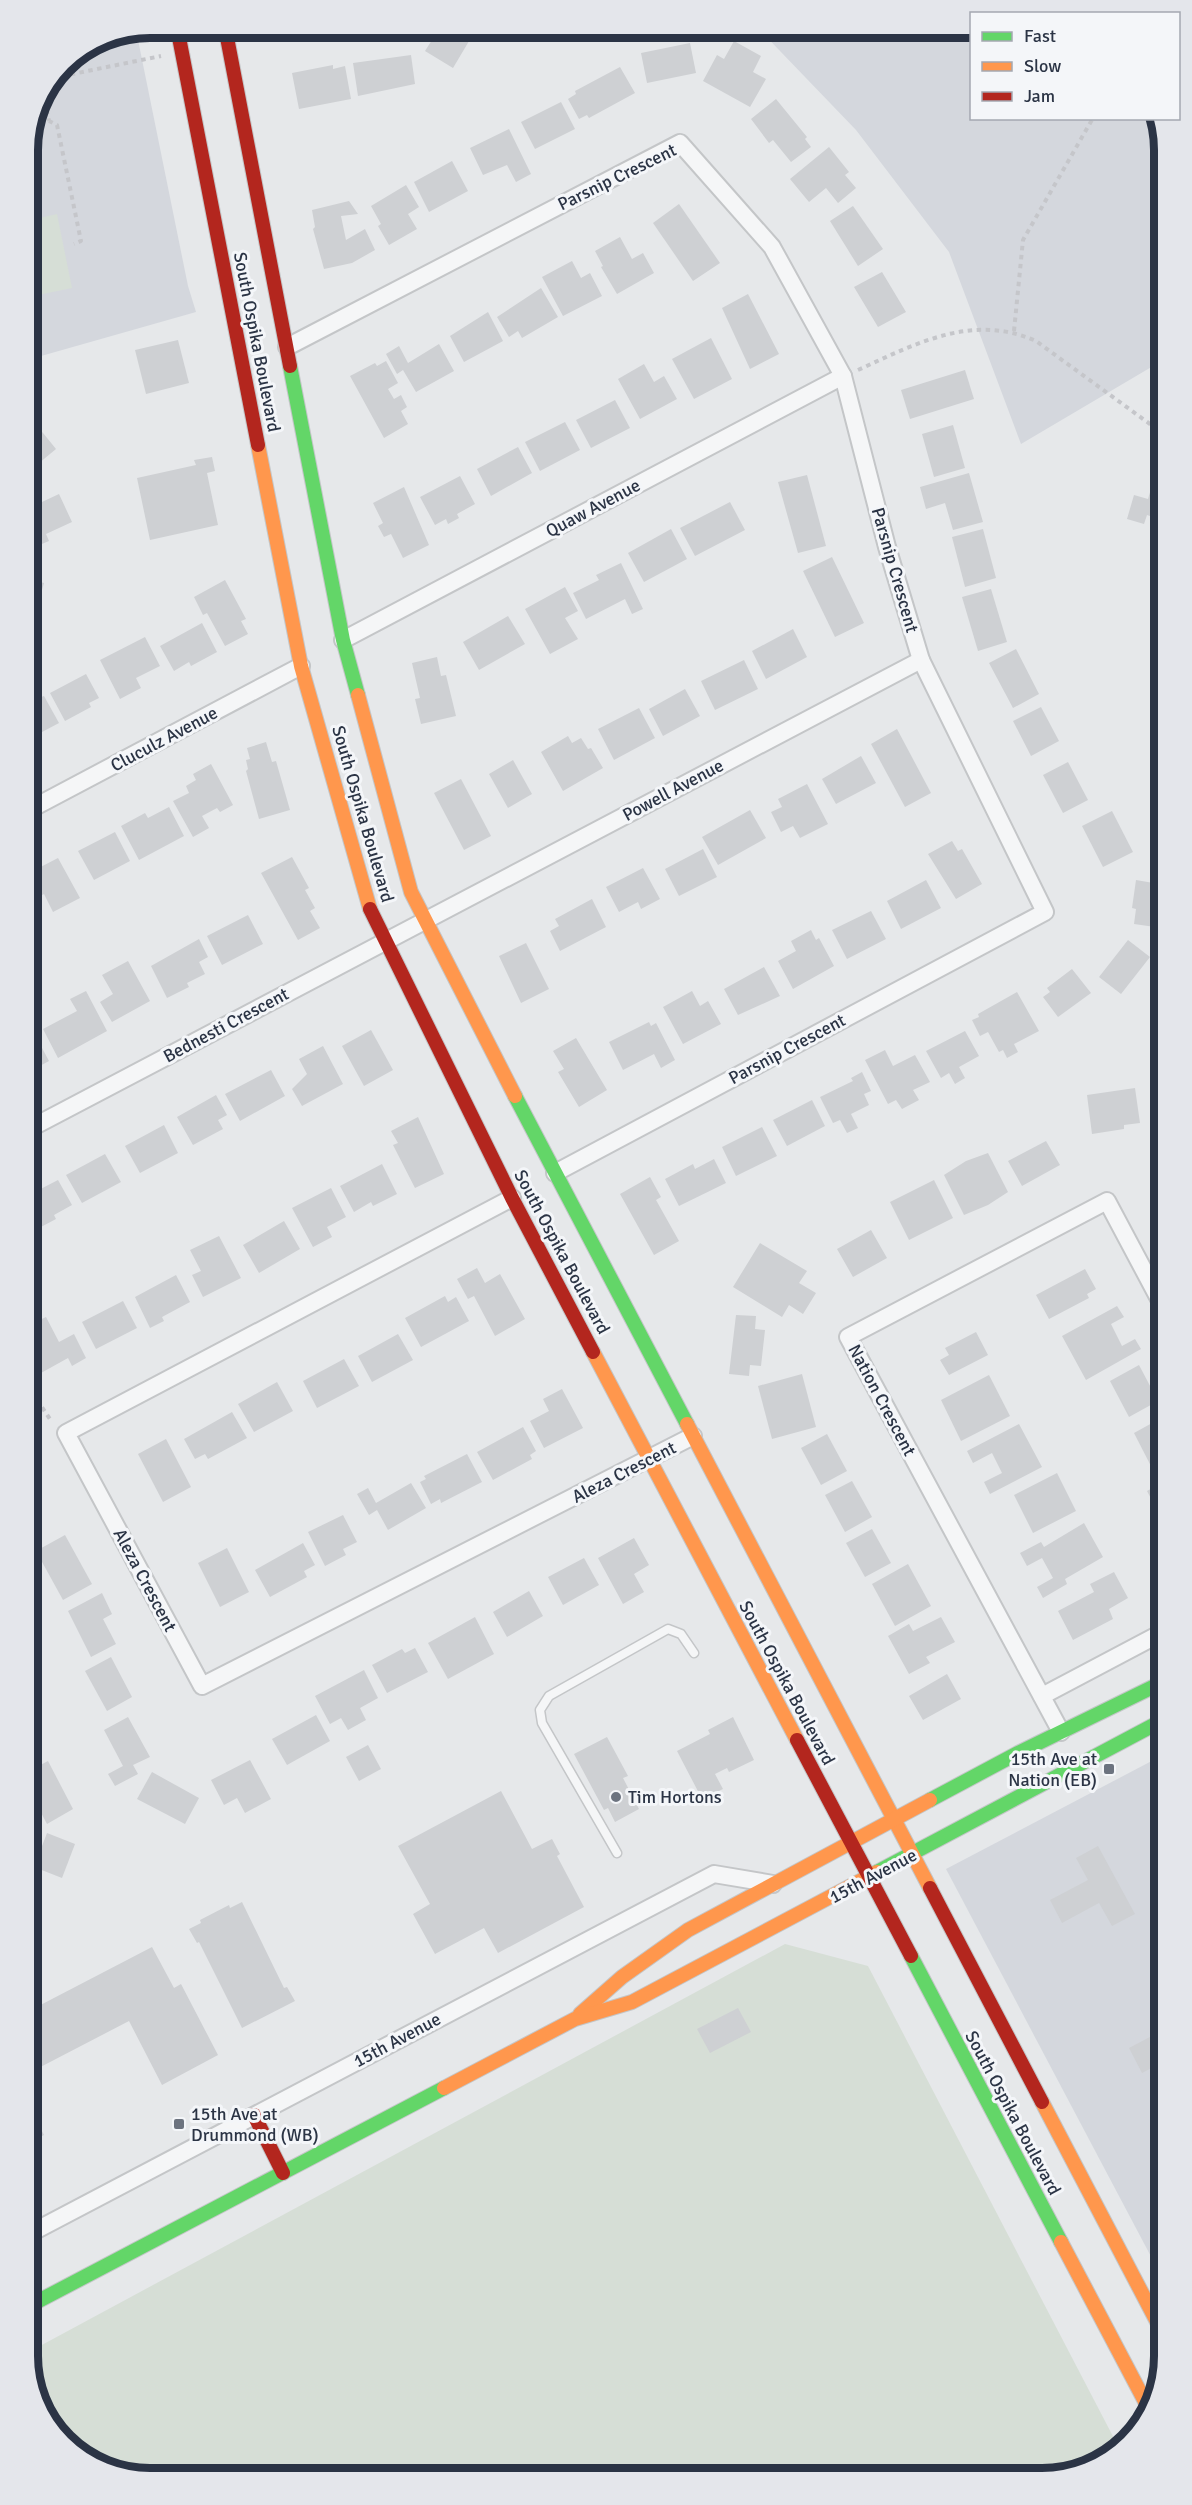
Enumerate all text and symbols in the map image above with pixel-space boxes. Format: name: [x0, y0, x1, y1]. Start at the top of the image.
legend: [970, 12, 1180, 120]
text: Fast: [1024, 25, 1056, 47]
text: Slow: [1024, 55, 1061, 77]
text: Jam: [1024, 85, 1055, 107]
street label: Parsnip Crescent: [554, 139, 680, 215]
street label: South Ospika Boulevard: [229, 250, 285, 434]
street label: Quaw Avenue: [542, 474, 644, 542]
street label: Parsnip Crescent: [867, 505, 923, 635]
street label: Cluculz Avenue: [107, 702, 221, 776]
street label: South Ospika Boulevard: [327, 723, 399, 905]
street label: Powell Avenue: [619, 754, 727, 826]
street label: Bednesti Crescent: [159, 983, 293, 1067]
street label: Parsnip Crescent: [725, 1009, 849, 1089]
street label: South Ospika Boulevard: [509, 1166, 615, 1338]
street label: Nation Crescent: [843, 1340, 921, 1460]
street label: Aleza Crescent: [568, 1436, 680, 1508]
street label: Aleza Crescent: [109, 1525, 181, 1635]
street label: South Ospika Boulevard: [734, 1597, 840, 1769]
place label: 15th Ave at Nation (EB): [1008, 1748, 1097, 1791]
marker: 15th Ave at Nation (EB): [1102, 1762, 1116, 1776]
place label: Tim Hortons: [628, 1786, 722, 1808]
marker: Tim Hortons: [609, 1790, 623, 1804]
street label: 15th Avenue: [826, 1844, 920, 1908]
street label: 15th Avenue: [350, 2008, 444, 2072]
street label: South Ospika Boulevard: [960, 2027, 1066, 2199]
place label: 15th Ave at Drummond (WB): [191, 2103, 319, 2146]
marker: 15th Ave at Drummond (WB): [172, 2117, 186, 2131]

